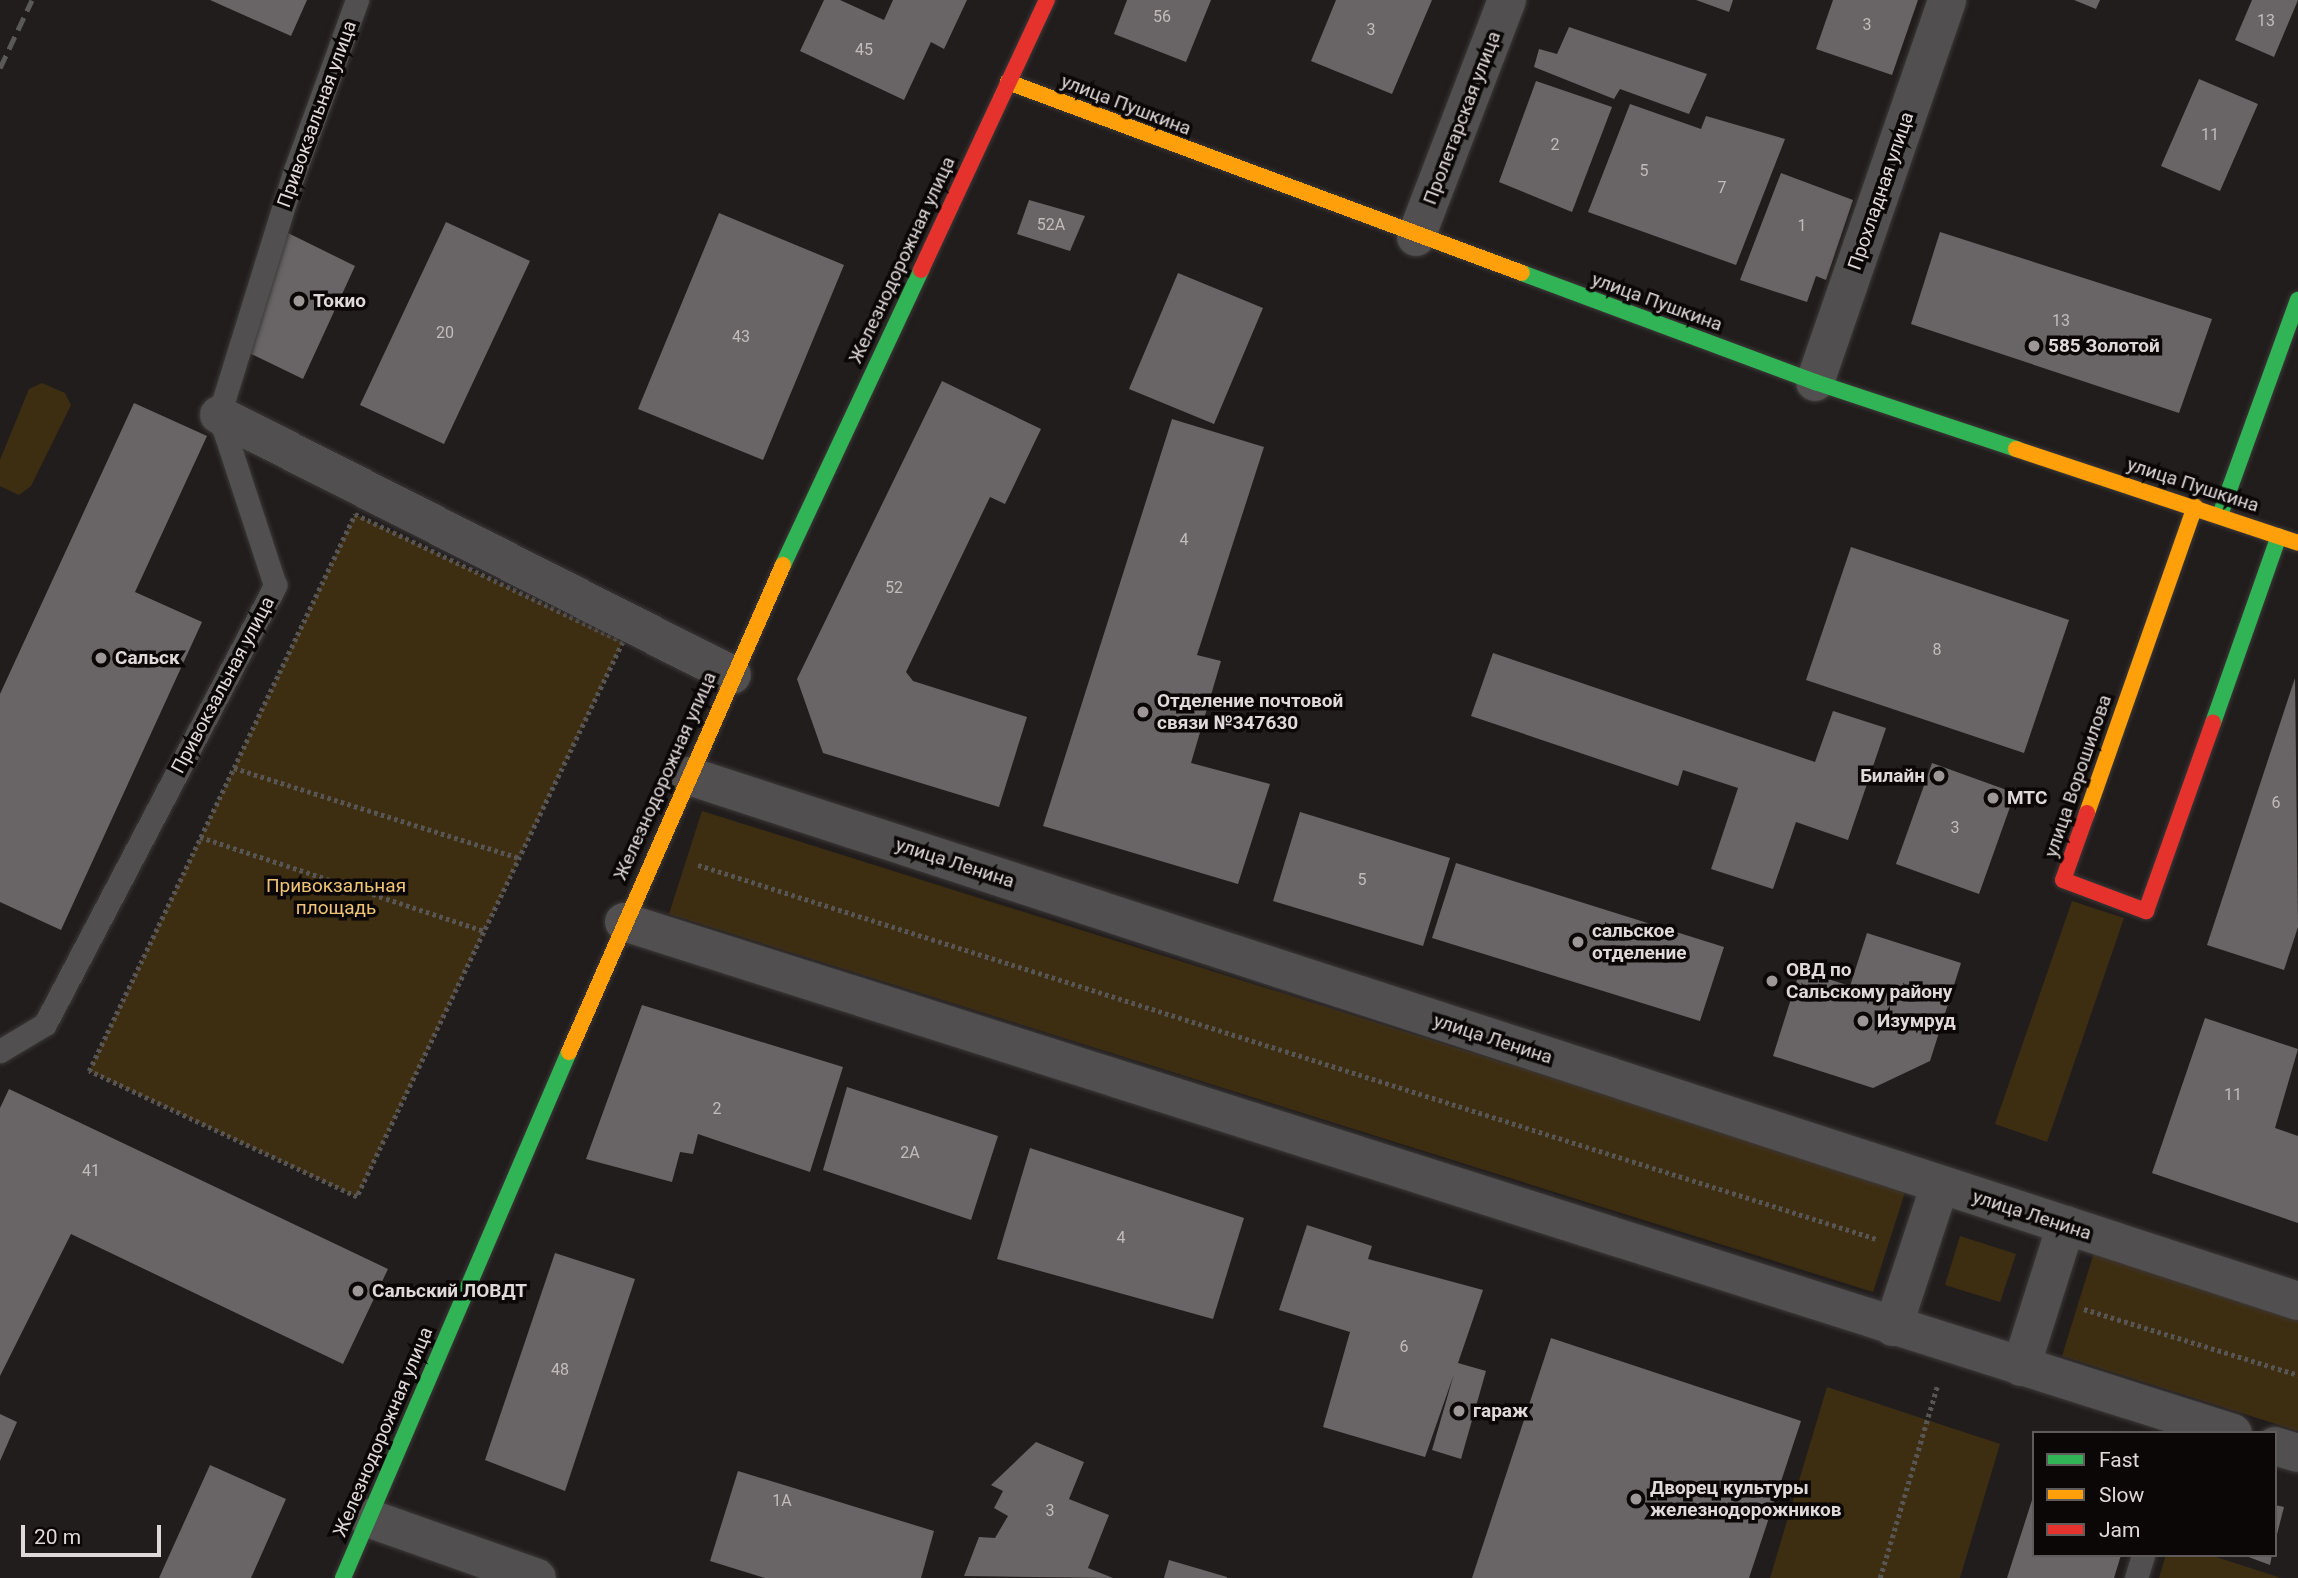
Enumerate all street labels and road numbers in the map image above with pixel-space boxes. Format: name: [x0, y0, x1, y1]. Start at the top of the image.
street label: Привокзальная улица: [273, 18, 361, 210]
street label: Пролетарская улица: [1418, 28, 1506, 208]
street label: улица Пушкина: [1058, 70, 1194, 140]
street label: Прохладная улица: [1843, 109, 1919, 273]
street label: Железнодорожная улица: [844, 153, 960, 367]
street label: улица Пушкина: [1589, 268, 1725, 336]
street label: улица Пушкина: [2124, 453, 2262, 517]
street label: Привокзальная улица: [167, 593, 279, 777]
street label: Железнодорожная улица: [609, 668, 721, 884]
street label: улица Ворошилова: [2039, 692, 2117, 860]
street label: улица Ленина: [893, 833, 1017, 893]
street label: улица Ленина: [1431, 1009, 1555, 1069]
street label: улица Ленина: [1970, 1185, 2094, 1245]
street label: Железнодорожная улица: [328, 1324, 438, 1540]

